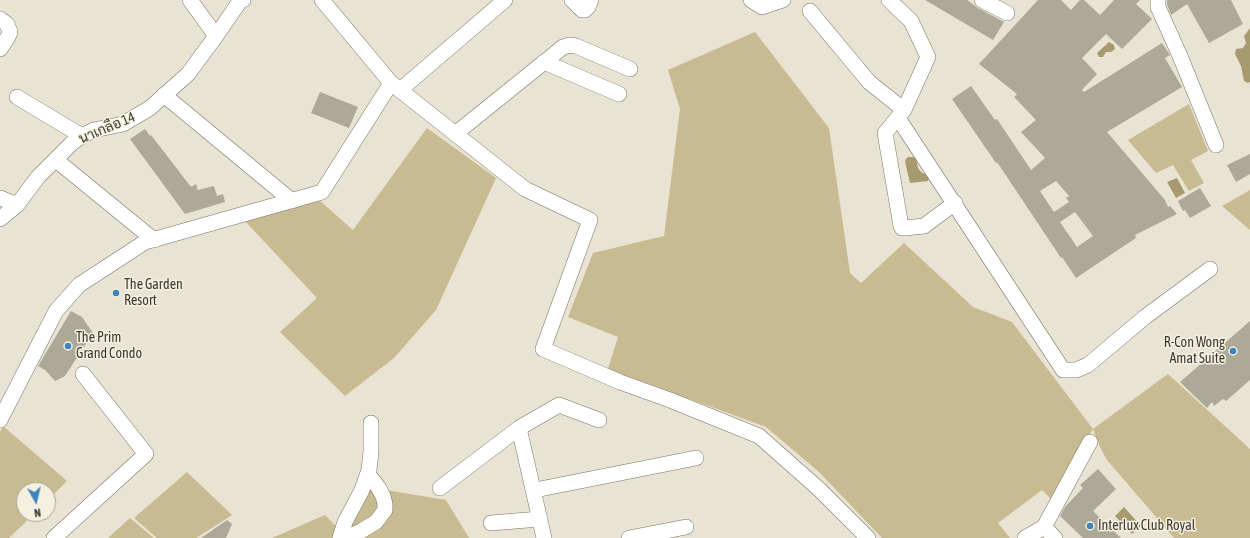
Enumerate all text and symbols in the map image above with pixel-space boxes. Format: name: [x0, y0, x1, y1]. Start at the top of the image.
street label: นาเกลือ 14: [76, 109, 138, 147]
place label: The Garden Resort: [124, 277, 183, 310]
marker: The Garden Resort: [111, 288, 121, 298]
place label: The Prim Grand Condo: [76, 330, 142, 362]
place label: R-Con Wong Amat Suite: [1164, 335, 1225, 368]
marker: The Prim Grand Condo: [63, 341, 73, 351]
marker: R-Con Wong Amat Suite: [1228, 346, 1238, 356]
north arrow: [16, 482, 56, 522]
text: N: [33, 506, 42, 519]
place label: Interlux Club Royal: [1098, 518, 1195, 534]
marker: Interlux Club Royal: [1085, 521, 1095, 531]

